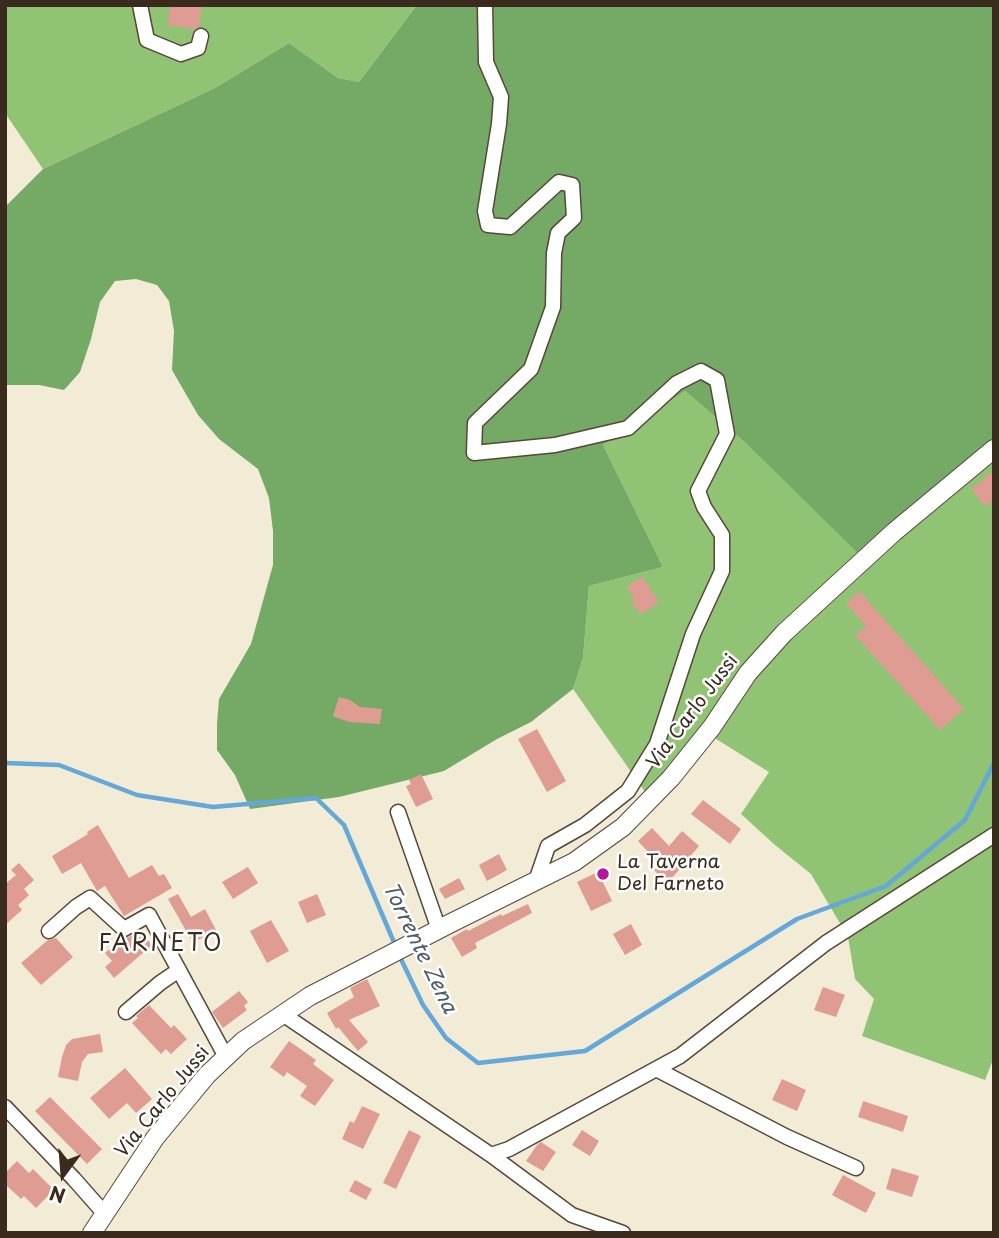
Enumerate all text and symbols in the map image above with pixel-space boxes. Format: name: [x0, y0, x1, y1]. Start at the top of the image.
street label: Via Carlo Jussi: [643, 650, 743, 774]
place label: La Taverna Del Farneto: [617, 852, 724, 896]
marker: La Taverna Del Farneto: [595, 866, 611, 882]
water label: Torrente Zena: [376, 878, 462, 1018]
district label: FARNETO: [98, 931, 224, 959]
street label: Via Carlo Jussi: [111, 1042, 215, 1162]
north arrow: [28, 1140, 98, 1210]
text: N: [46, 1180, 68, 1211]

